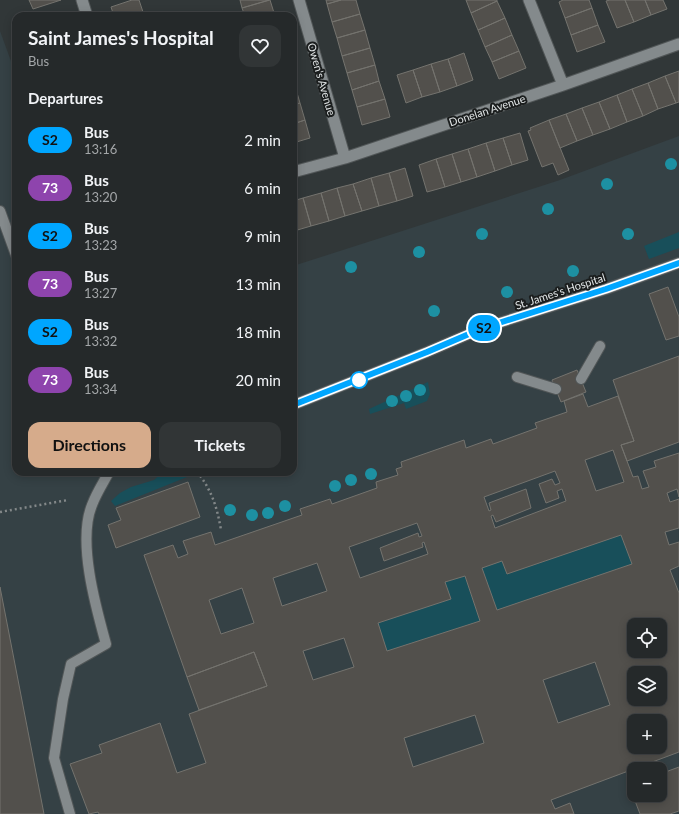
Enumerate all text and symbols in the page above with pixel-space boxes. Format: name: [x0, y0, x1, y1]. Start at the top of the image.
button: heart: [239, 25, 281, 67]
text: Saint James's Hospital: [28, 26, 214, 49]
street label: Owen's Avenue: [305, 41, 339, 117]
text: Bus: [28, 53, 49, 69]
text: Departures: [28, 89, 103, 107]
street label: Donelan Avenue: [447, 91, 527, 128]
text: Bus: [84, 123, 109, 141]
text: S2: [42, 131, 58, 148]
text: 2 min: [244, 131, 281, 149]
text: 13:16: [84, 141, 117, 157]
text: Bus: [84, 171, 109, 189]
text: 73: [42, 179, 58, 196]
text: 6 min: [244, 179, 281, 197]
text: 13:20: [84, 189, 117, 205]
text: Bus: [84, 219, 109, 237]
text: S2: [42, 227, 58, 244]
text: 9 min: [244, 227, 281, 245]
text: 13:23: [84, 237, 117, 253]
text: Bus: [84, 267, 109, 285]
street label: St. James's Hospital: [513, 270, 607, 312]
text: 73: [42, 275, 58, 292]
text: 13 min: [235, 275, 281, 293]
text: 13:27: [84, 285, 117, 301]
text: Bus: [84, 315, 109, 333]
line badge: S2: [466, 315, 502, 341]
text: S2: [476, 319, 492, 336]
text: S2: [42, 323, 58, 340]
text: 18 min: [235, 323, 281, 341]
text: 13:32: [84, 333, 117, 349]
text: Bus: [84, 363, 109, 381]
text: 73: [42, 371, 58, 388]
text: 20 min: [235, 371, 281, 389]
unlabelled marker: [350, 371, 368, 389]
text: 13:34: [84, 381, 117, 397]
button: Directions: [28, 422, 151, 468]
button: Tickets: [159, 422, 281, 468]
map controls: [627, 618, 667, 802]
button: locate: [627, 618, 667, 658]
button: layers: [627, 666, 667, 706]
button: +: [627, 714, 667, 754]
button: −: [627, 762, 667, 802]

